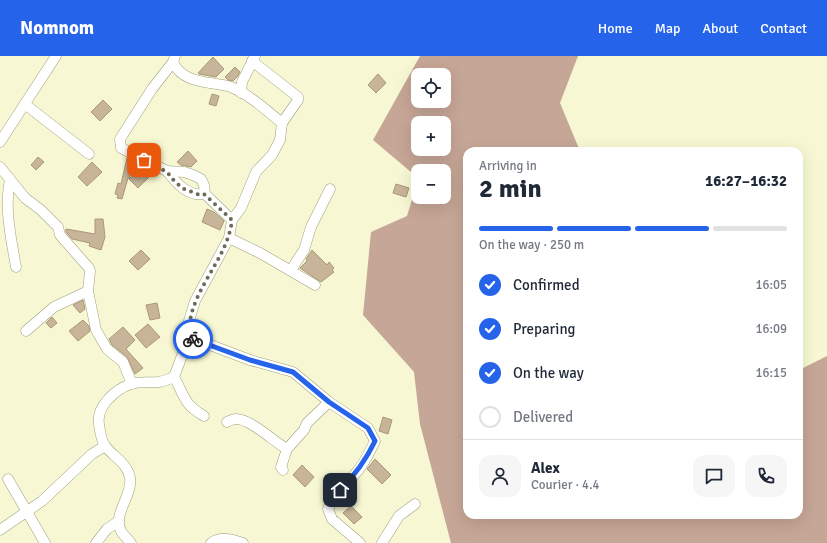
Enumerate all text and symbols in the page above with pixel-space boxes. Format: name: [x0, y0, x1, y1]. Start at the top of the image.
text: Nomnom: [20, 16, 94, 40]
text: Home: [598, 20, 633, 37]
text: Map: [655, 20, 680, 37]
text: About: [702, 20, 738, 37]
text: Contact: [760, 20, 807, 37]
map controls: [411, 68, 451, 204]
button: locate: [411, 68, 451, 108]
button: +: [411, 116, 451, 156]
pin: [127, 143, 161, 177]
icon: bag: [133, 149, 155, 171]
text: Arriving in: [479, 158, 537, 174]
button: −: [411, 164, 451, 204]
text: 16:27–16:32: [705, 172, 787, 190]
text: 2 min: [479, 173, 542, 205]
text: On the way · 250 m: [479, 237, 584, 253]
icon: check: [479, 274, 501, 296]
text: Confirmed: [513, 276, 580, 294]
text: 16:05: [755, 277, 787, 293]
icon: check: [479, 318, 501, 340]
courier: [173, 319, 213, 359]
text: Preparing: [513, 320, 576, 338]
text: 16:09: [755, 321, 787, 337]
icon: bike: [182, 328, 204, 350]
icon: check: [479, 362, 501, 384]
text: On the way: [513, 364, 584, 382]
text: 16:15: [755, 365, 787, 381]
text: Delivered: [513, 408, 573, 426]
button: person: [479, 455, 521, 497]
button: chat: [693, 455, 735, 497]
button: phone: [745, 455, 787, 497]
text: Alex: [531, 459, 560, 477]
pin: [323, 473, 357, 507]
text: Courier · 4.4: [531, 477, 600, 493]
icon: home: [329, 479, 351, 501]

